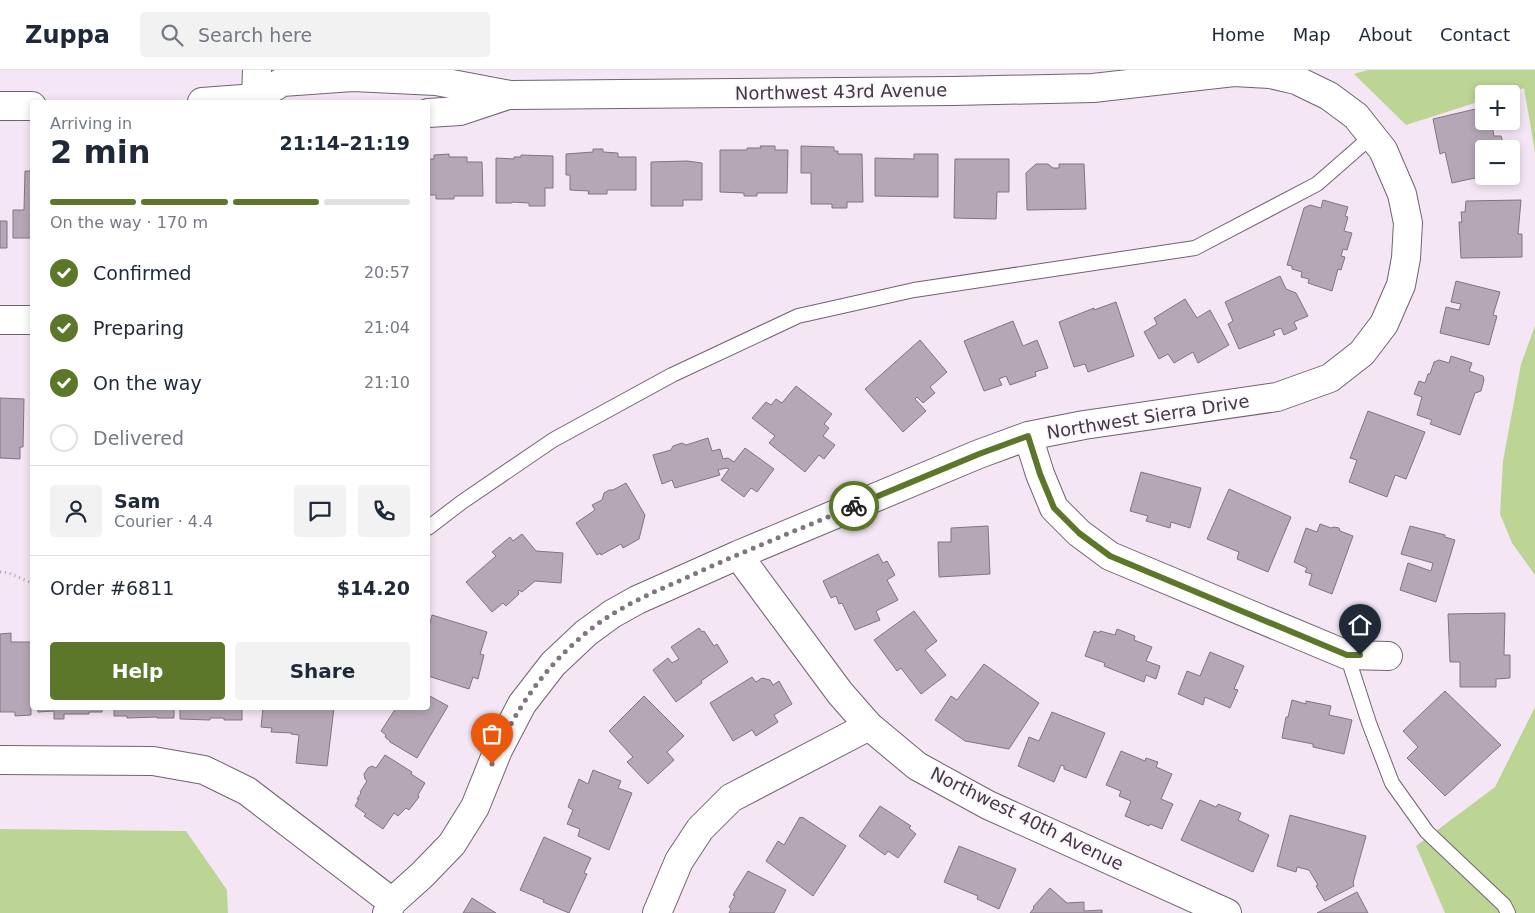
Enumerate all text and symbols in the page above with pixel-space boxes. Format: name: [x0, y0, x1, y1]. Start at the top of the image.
search box: [140, 12, 490, 57]
text: Zuppa: [25, 21, 110, 49]
icon: search: [158, 21, 186, 49]
text: Search here: [198, 24, 312, 46]
text: Home: [1212, 24, 1265, 45]
text: Map: [1293, 24, 1331, 45]
text: About: [1359, 24, 1412, 45]
text: Contact: [1440, 24, 1510, 45]
street label: Northwest 43rd Avenue: [735, 79, 947, 104]
map controls: [1475, 85, 1520, 185]
button: +: [1475, 85, 1520, 130]
text: Arriving in: [50, 114, 132, 133]
text: 21:14–21:19: [280, 132, 410, 154]
text: 2 min: [50, 133, 151, 171]
button: −: [1475, 140, 1520, 185]
text: On the way · 170 m: [50, 213, 208, 232]
icon: check: [50, 259, 78, 287]
text: Confirmed: [93, 262, 192, 284]
text: 20:57: [364, 263, 410, 282]
icon: check: [50, 314, 78, 342]
text: Preparing: [93, 317, 184, 339]
text: 21:04: [364, 318, 410, 337]
icon: check: [50, 369, 78, 397]
text: On the way: [93, 372, 202, 394]
text: 21:10: [364, 373, 410, 392]
street label: Northwest Sierra Drive: [1045, 390, 1251, 443]
text: Delivered: [93, 427, 184, 449]
courier: [829, 481, 879, 531]
button: person: [50, 485, 102, 537]
button: chat: [294, 485, 346, 537]
button: phone: [358, 485, 410, 537]
text: Sam: [114, 490, 160, 512]
icon: bike: [840, 492, 868, 520]
text: Courier · 4.4: [114, 512, 213, 531]
text: Order #6811: [50, 577, 174, 599]
text: $14.20: [337, 577, 410, 599]
pin: [1339, 604, 1381, 655]
icon: home: [1346, 611, 1374, 639]
button: Help: [50, 642, 225, 700]
button: Share: [235, 642, 410, 700]
pin: [471, 713, 513, 764]
icon: bag: [478, 720, 506, 748]
street label: Northwest 40th Avenue: [927, 763, 1127, 875]

